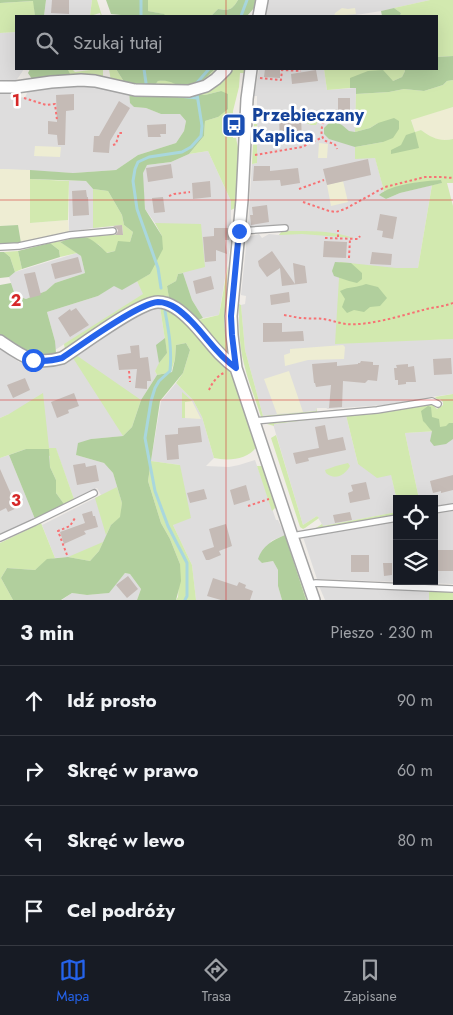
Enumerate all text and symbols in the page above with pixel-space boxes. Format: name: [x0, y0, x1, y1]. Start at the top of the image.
search box: [15, 15, 438, 70]
icon: search: [33, 29, 61, 57]
text: Szukaj tutaj: [73, 29, 163, 56]
text: 1: [12, 89, 20, 112]
place label: Przebieczany Kaplica: [252, 102, 365, 149]
bus stop icon: Przebieczany Kaplica: [221, 112, 247, 138]
route end: [228, 220, 251, 243]
text: 2: [11, 289, 21, 312]
route start: [22, 349, 45, 372]
text: 3: [11, 489, 21, 512]
map controls: [393, 495, 438, 585]
button: locate: [393, 495, 438, 540]
button: layers: [393, 540, 438, 585]
text: 3 min: [20, 618, 74, 648]
text: Pieszo · 230 m: [330, 621, 433, 644]
icon: ahead: [20, 687, 48, 715]
text: Idź prosto: [67, 687, 157, 714]
text: 90 m: [397, 689, 433, 712]
icon: right: [20, 757, 48, 785]
text: Skręć w prawo: [67, 757, 199, 784]
text: 60 m: [397, 759, 433, 782]
icon: left: [20, 827, 48, 855]
text: Skręć w lewo: [67, 827, 185, 854]
text: 80 m: [397, 829, 433, 852]
icon: arrive: [20, 897, 48, 925]
text: Cel podróży: [67, 897, 175, 924]
tab: Mapa: [56, 956, 89, 1006]
tab: Trasa: [202, 956, 231, 1006]
tab: Zapisane: [344, 956, 397, 1006]

